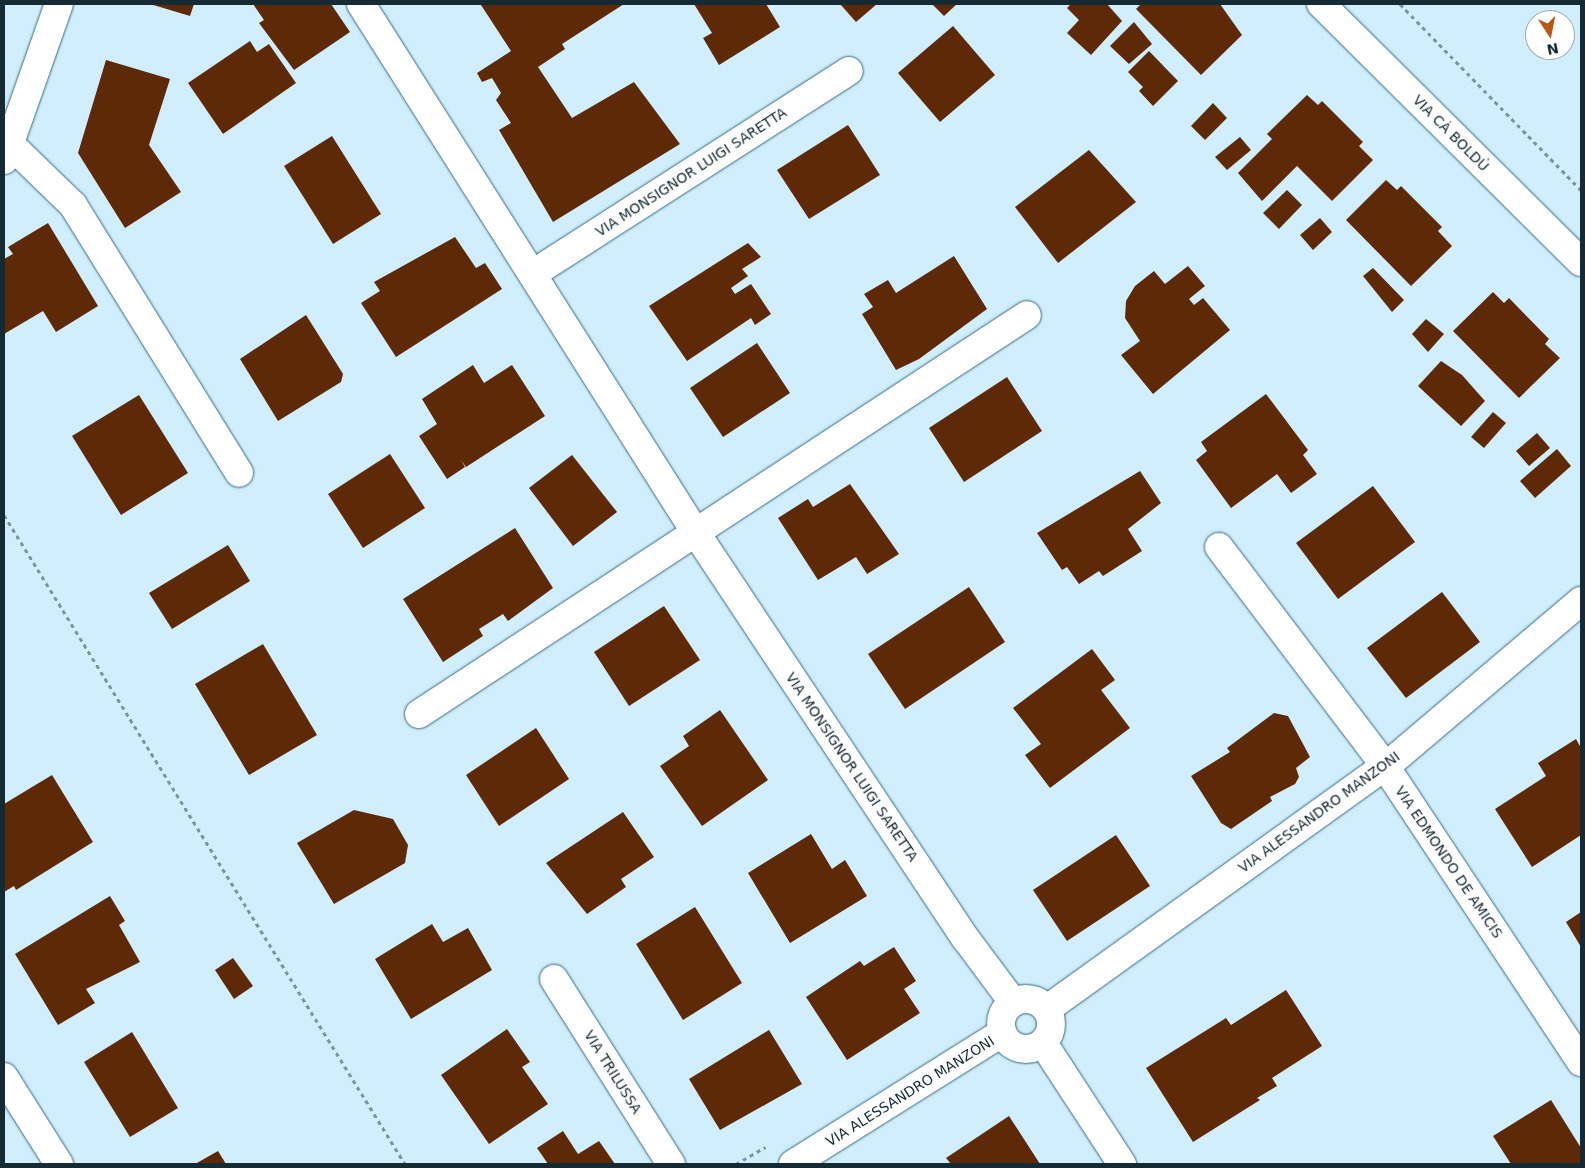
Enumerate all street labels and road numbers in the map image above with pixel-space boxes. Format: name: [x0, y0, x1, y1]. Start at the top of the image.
street label: VIA CÀ BOLDÙ: [1409, 91, 1493, 175]
street label: VIA MONSIGNOR LUIGI SARETTA: [592, 104, 790, 240]
street label: VIA MONSIGNOR LUIGI SARETTA: [782, 669, 922, 865]
street label: VIA ALESSANDRO MANZONI: [1235, 748, 1403, 876]
street label: VIA EDMONDO DE AMICIS: [1392, 783, 1506, 941]
street label: VIA TRILUSSA: [581, 1027, 645, 1117]
street label: VIA ALESSANDRO MANZONI: [823, 1032, 997, 1150]

